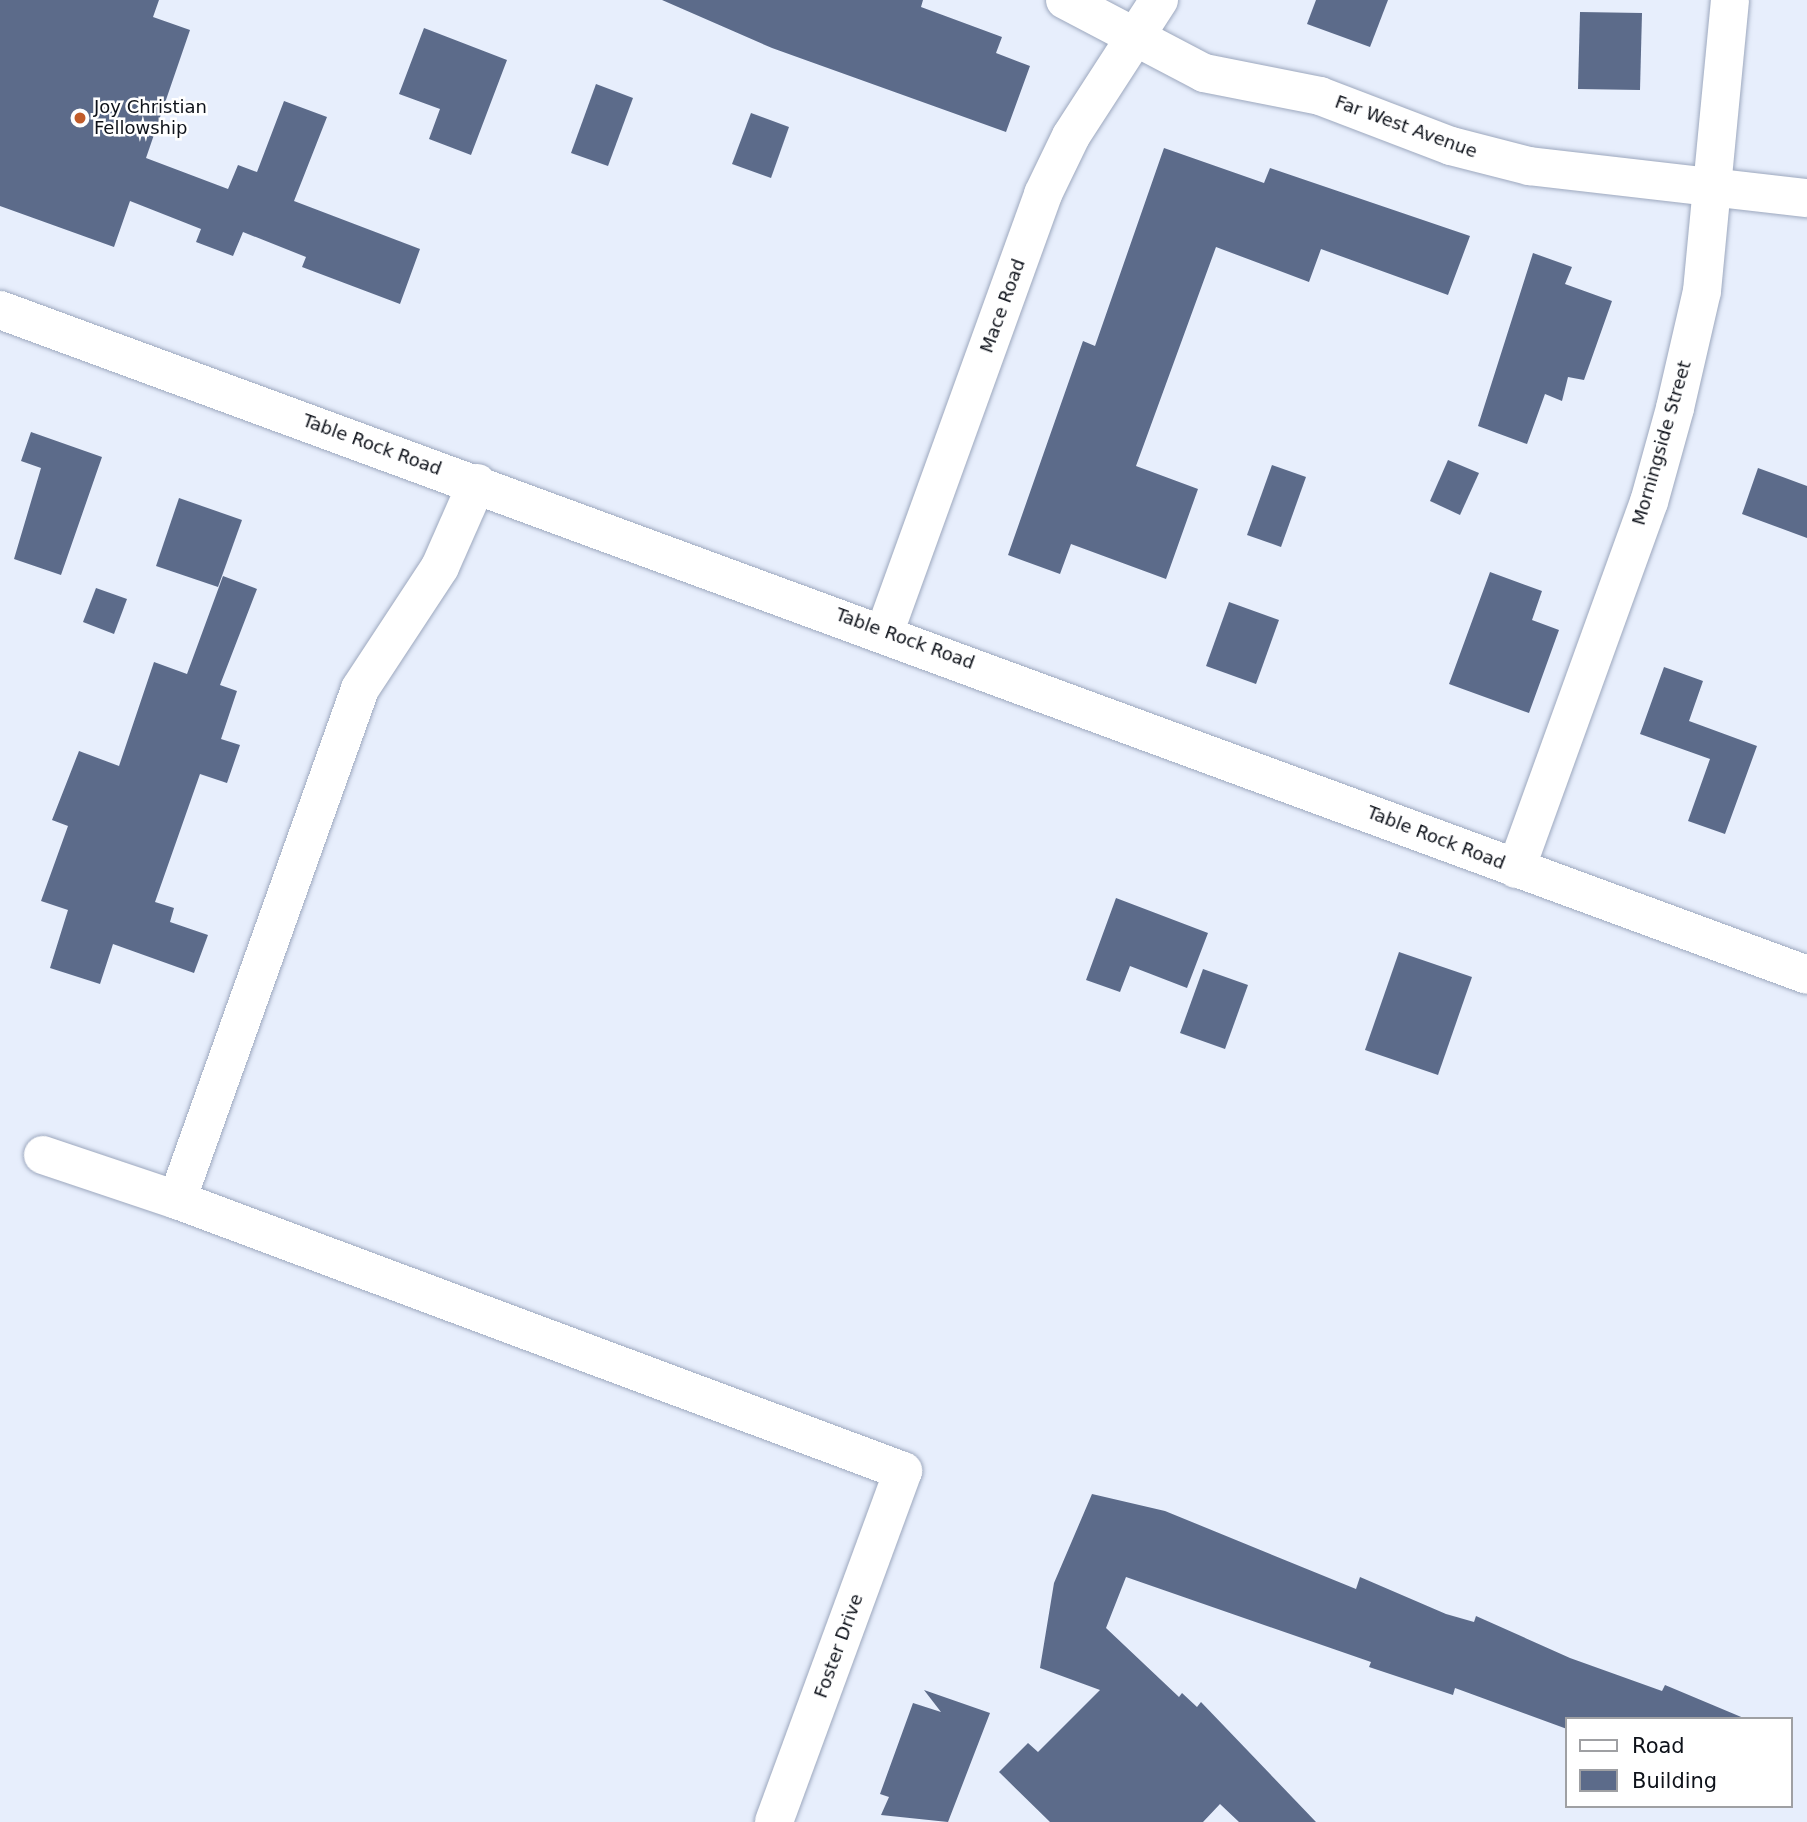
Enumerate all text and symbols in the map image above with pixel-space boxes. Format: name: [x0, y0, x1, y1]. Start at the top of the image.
street label: Far West Avenue: [1332, 91, 1480, 163]
place label: Joy Christian Fellowship: [94, 97, 207, 140]
marker: Joy Christian Fellowship: [72, 110, 88, 126]
street label: Mace Road: [976, 256, 1030, 356]
street label: Morningside Street: [1628, 358, 1696, 528]
street label: Table Rock Road: [300, 410, 444, 480]
street label: Table Rock Road: [833, 604, 977, 674]
street label: Table Rock Road: [1364, 802, 1508, 874]
street label: Foster Drive: [810, 1591, 868, 1701]
legend: [1566, 1717, 1793, 1808]
text: Road: [1632, 1734, 1685, 1758]
text: Building: [1632, 1769, 1717, 1793]

